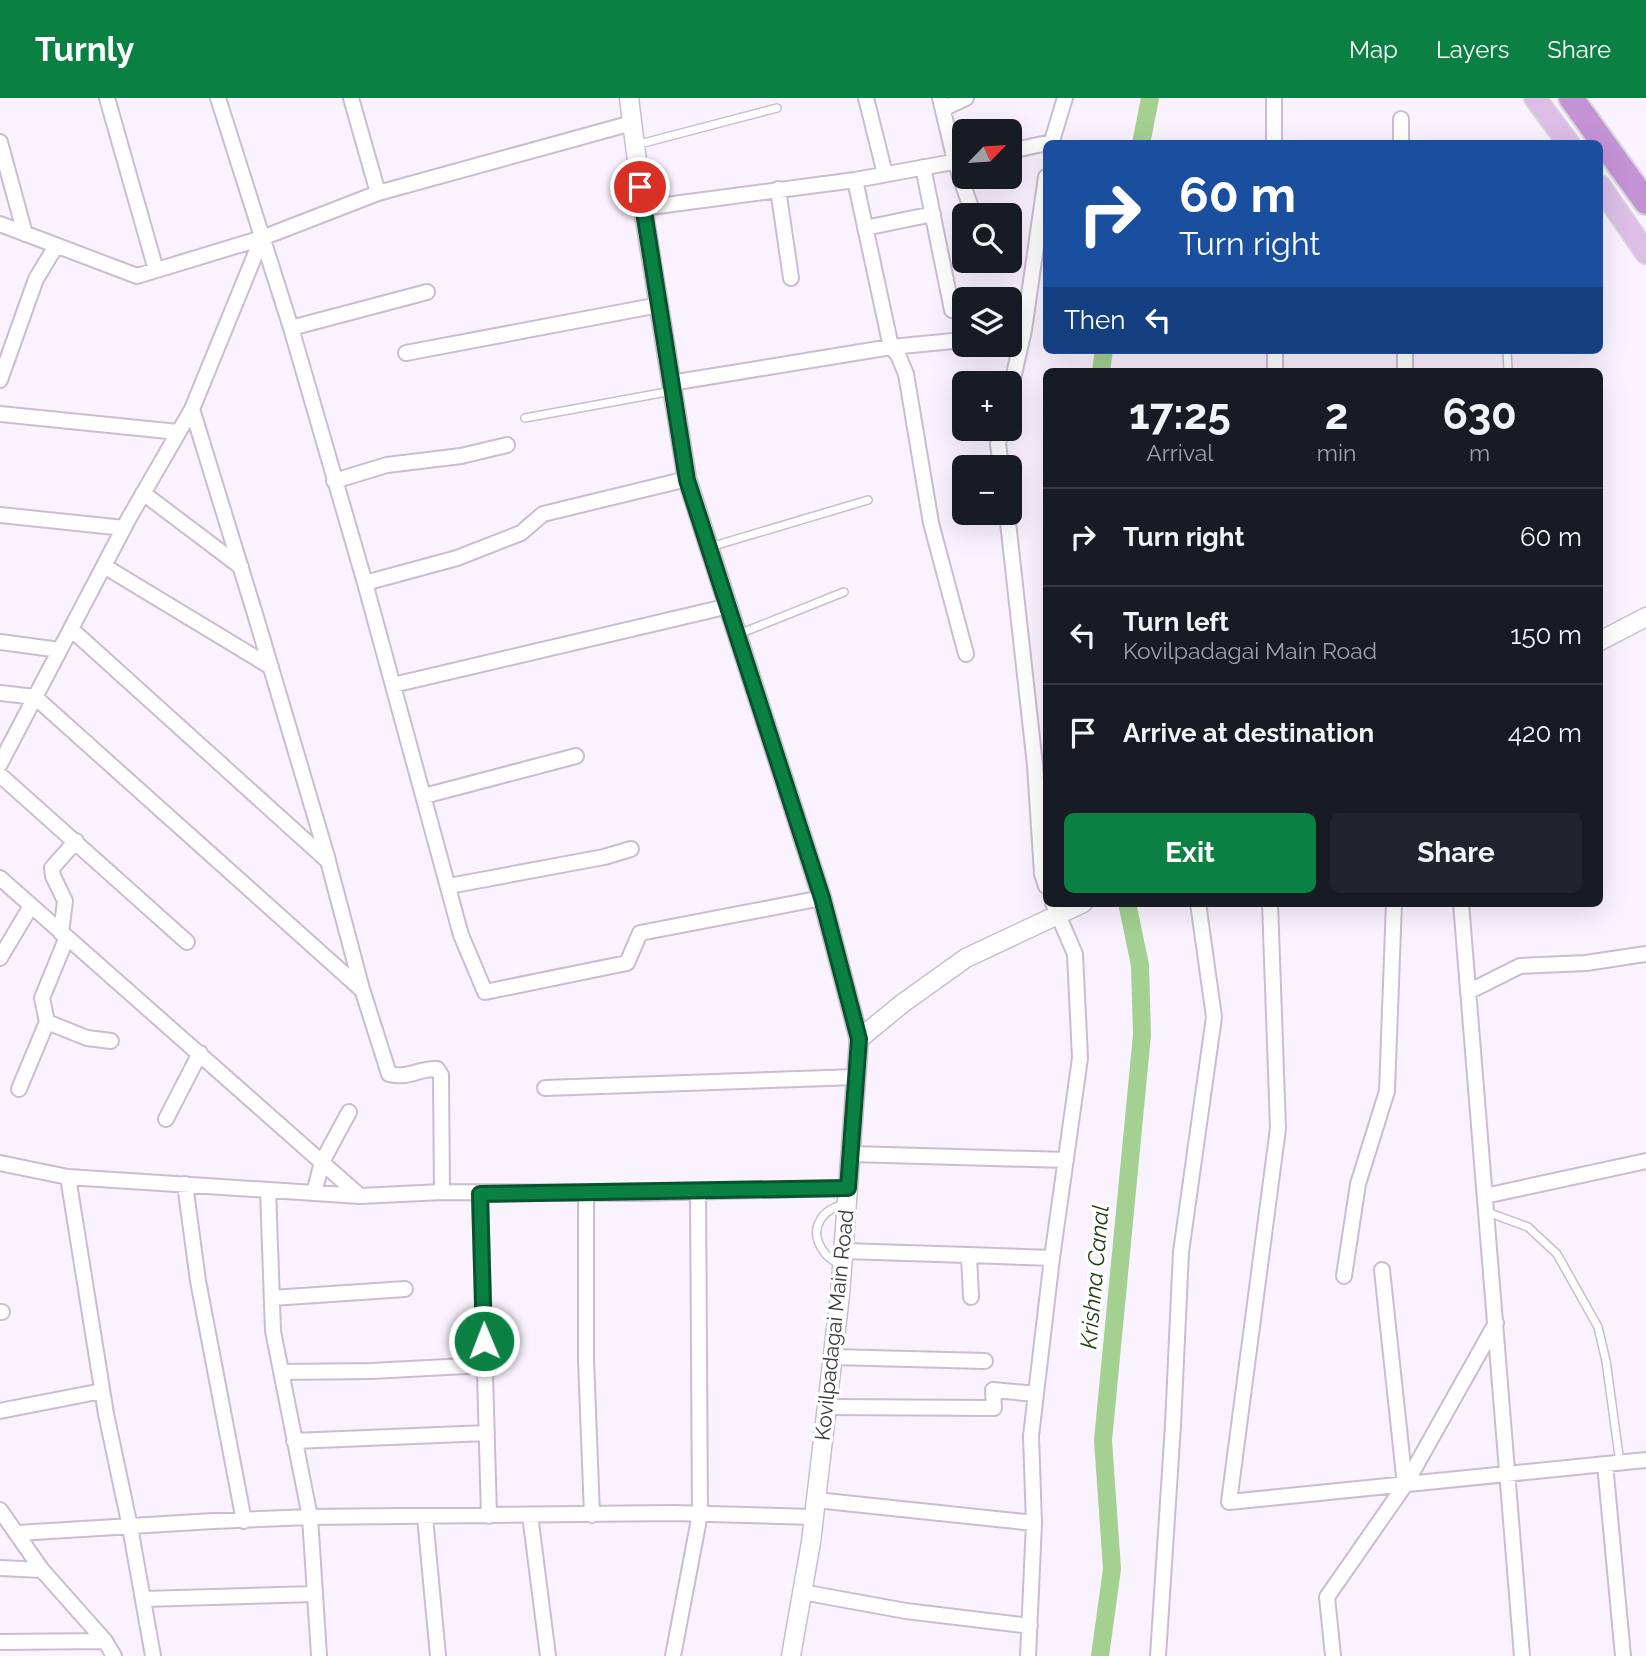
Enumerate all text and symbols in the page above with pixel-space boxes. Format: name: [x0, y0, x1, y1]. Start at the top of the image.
text: Turnly: [35, 30, 134, 69]
text: Map: [1349, 35, 1398, 64]
text: Layers: [1436, 35, 1509, 64]
text: Share: [1547, 35, 1611, 64]
north arrow: [952, 119, 1022, 189]
map controls: [952, 119, 1022, 525]
pin: [610, 157, 670, 217]
text: 60 m: [1179, 166, 1296, 223]
icon: arrive: [621, 168, 659, 206]
icon: right: [1064, 168, 1155, 259]
button: search: [952, 203, 1022, 273]
text: Turn right: [1179, 225, 1320, 262]
button: layers: [952, 287, 1022, 357]
icon: left: [1139, 301, 1177, 339]
text: Then: [1064, 305, 1125, 335]
button: +: [952, 371, 1022, 441]
text: 17:25: [1129, 390, 1231, 439]
text: 2: [1325, 390, 1348, 439]
text: 630: [1442, 390, 1517, 439]
text: Arrival: [1146, 439, 1214, 466]
text: min: [1317, 439, 1356, 466]
text: m: [1469, 439, 1490, 466]
button: −: [952, 455, 1022, 525]
icon: right: [1064, 518, 1102, 556]
text: Turn right: [1123, 522, 1244, 552]
text: 60 m: [1520, 522, 1582, 552]
text: Turn left: [1123, 607, 1229, 637]
icon: left: [1064, 616, 1102, 654]
text: 150 m: [1510, 620, 1582, 650]
text: Kovilpadagai Main Road: [1123, 637, 1377, 664]
icon: arrive: [1064, 714, 1102, 752]
text: Arrive at destination: [1123, 718, 1374, 748]
text: 420 m: [1508, 718, 1582, 748]
button: Exit: [1064, 813, 1316, 893]
button: Share: [1330, 813, 1582, 893]
water label: Krishna Canal: [1074, 1204, 1114, 1350]
street label: Kovilpadagai Main Road: [809, 1208, 859, 1442]
position arrow: [447, 1304, 521, 1378]

